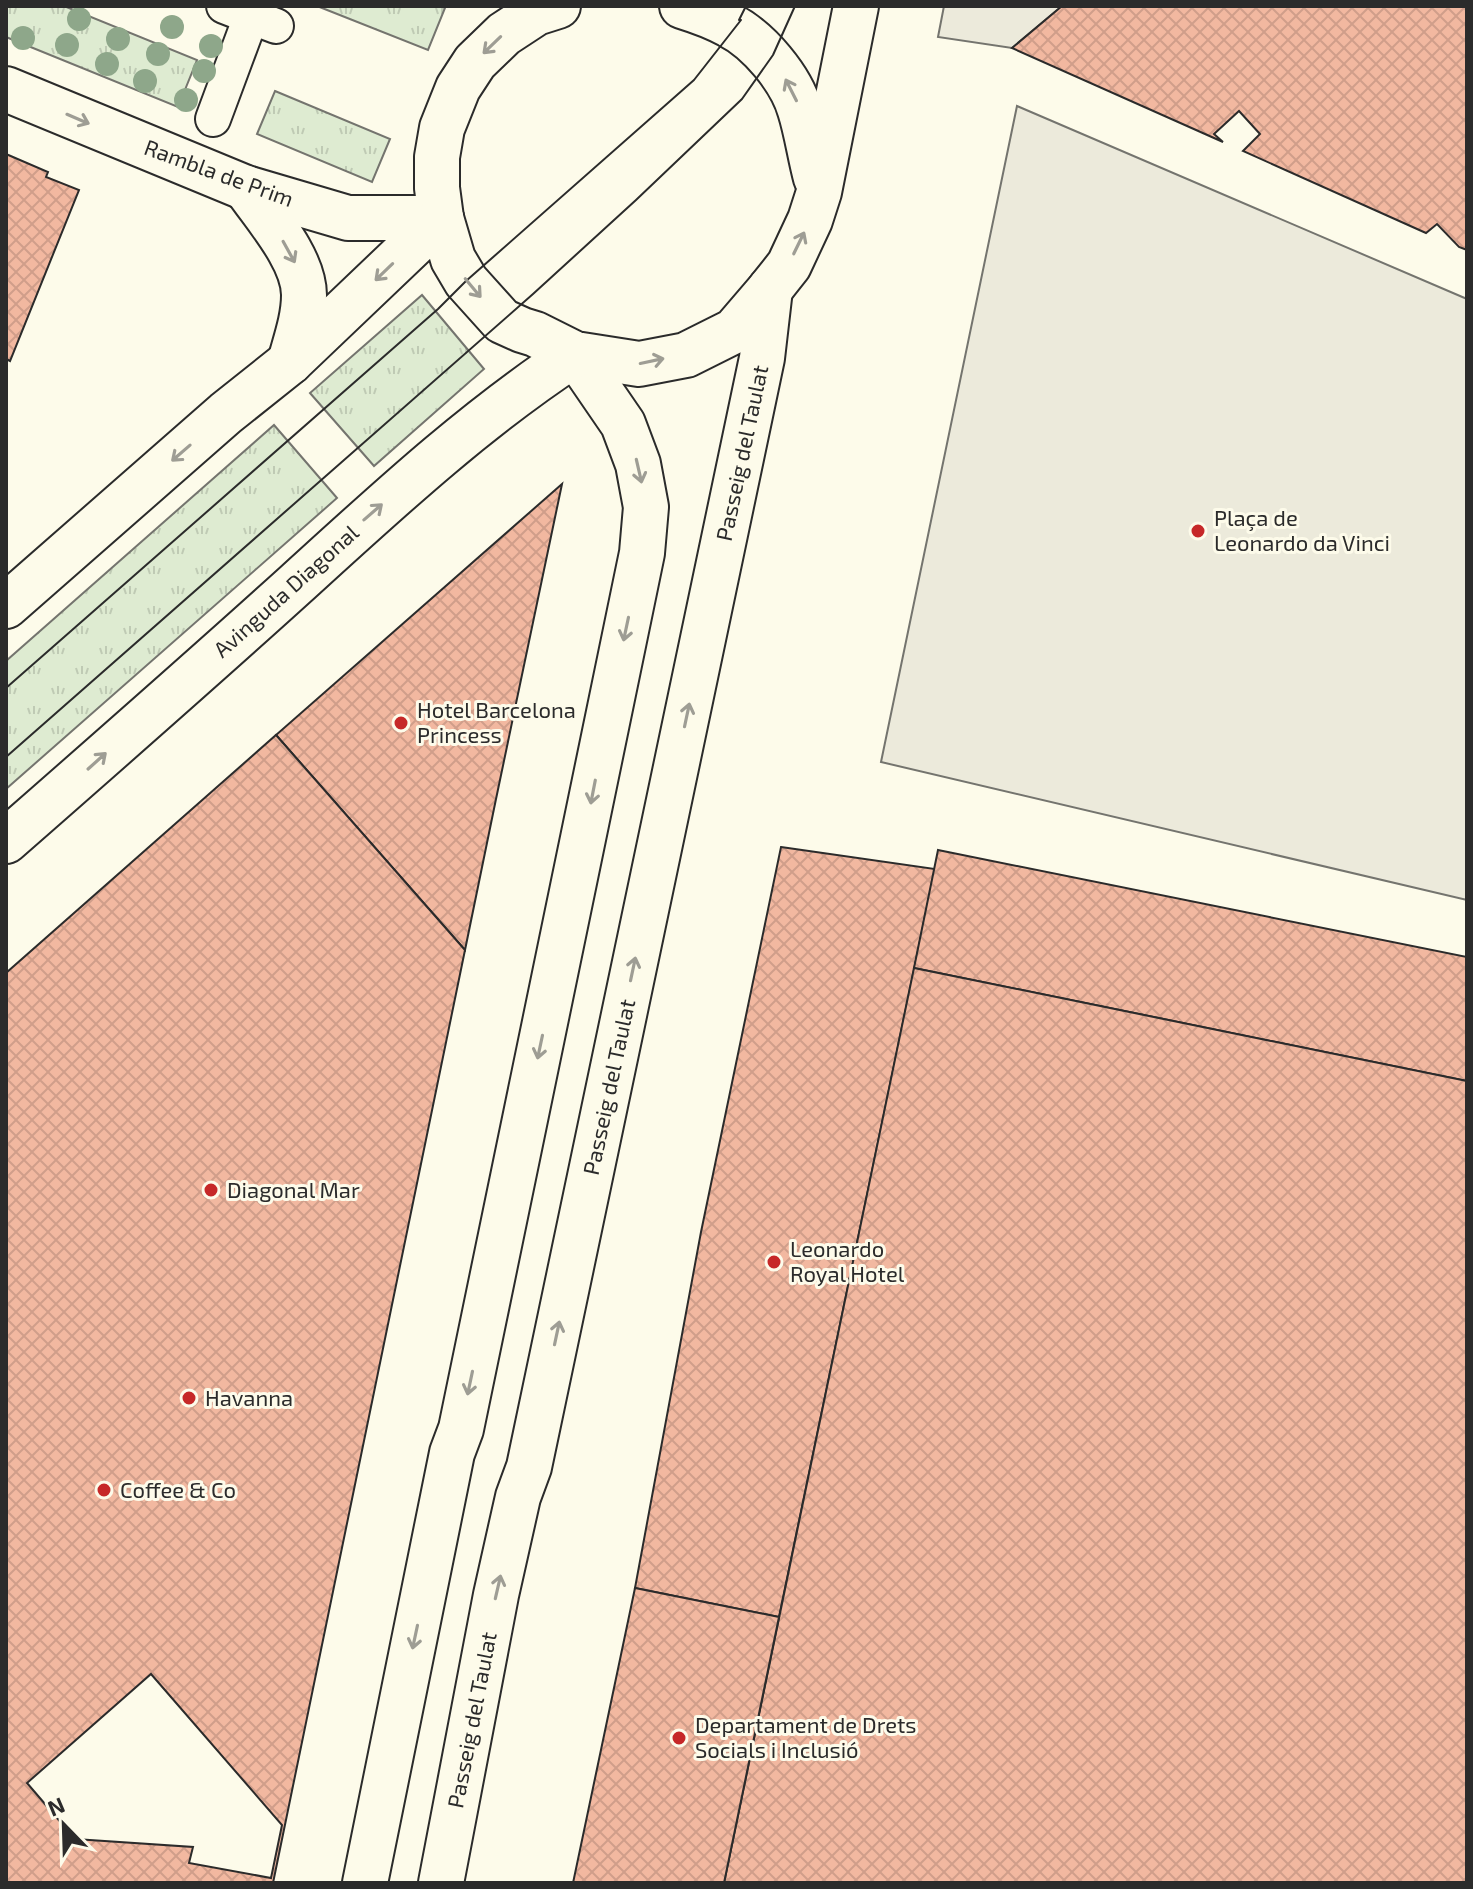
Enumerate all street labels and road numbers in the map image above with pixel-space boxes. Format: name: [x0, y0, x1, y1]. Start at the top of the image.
street label: Rambla de Prim: [141, 133, 297, 211]
street label: Passeig del Taulat: [710, 363, 772, 543]
street label: Avinguda Diagonal: [208, 518, 363, 662]
street label: Passeig del Taulat: [577, 997, 639, 1177]
street label: Passeig del Taulat: [441, 1630, 501, 1810]

